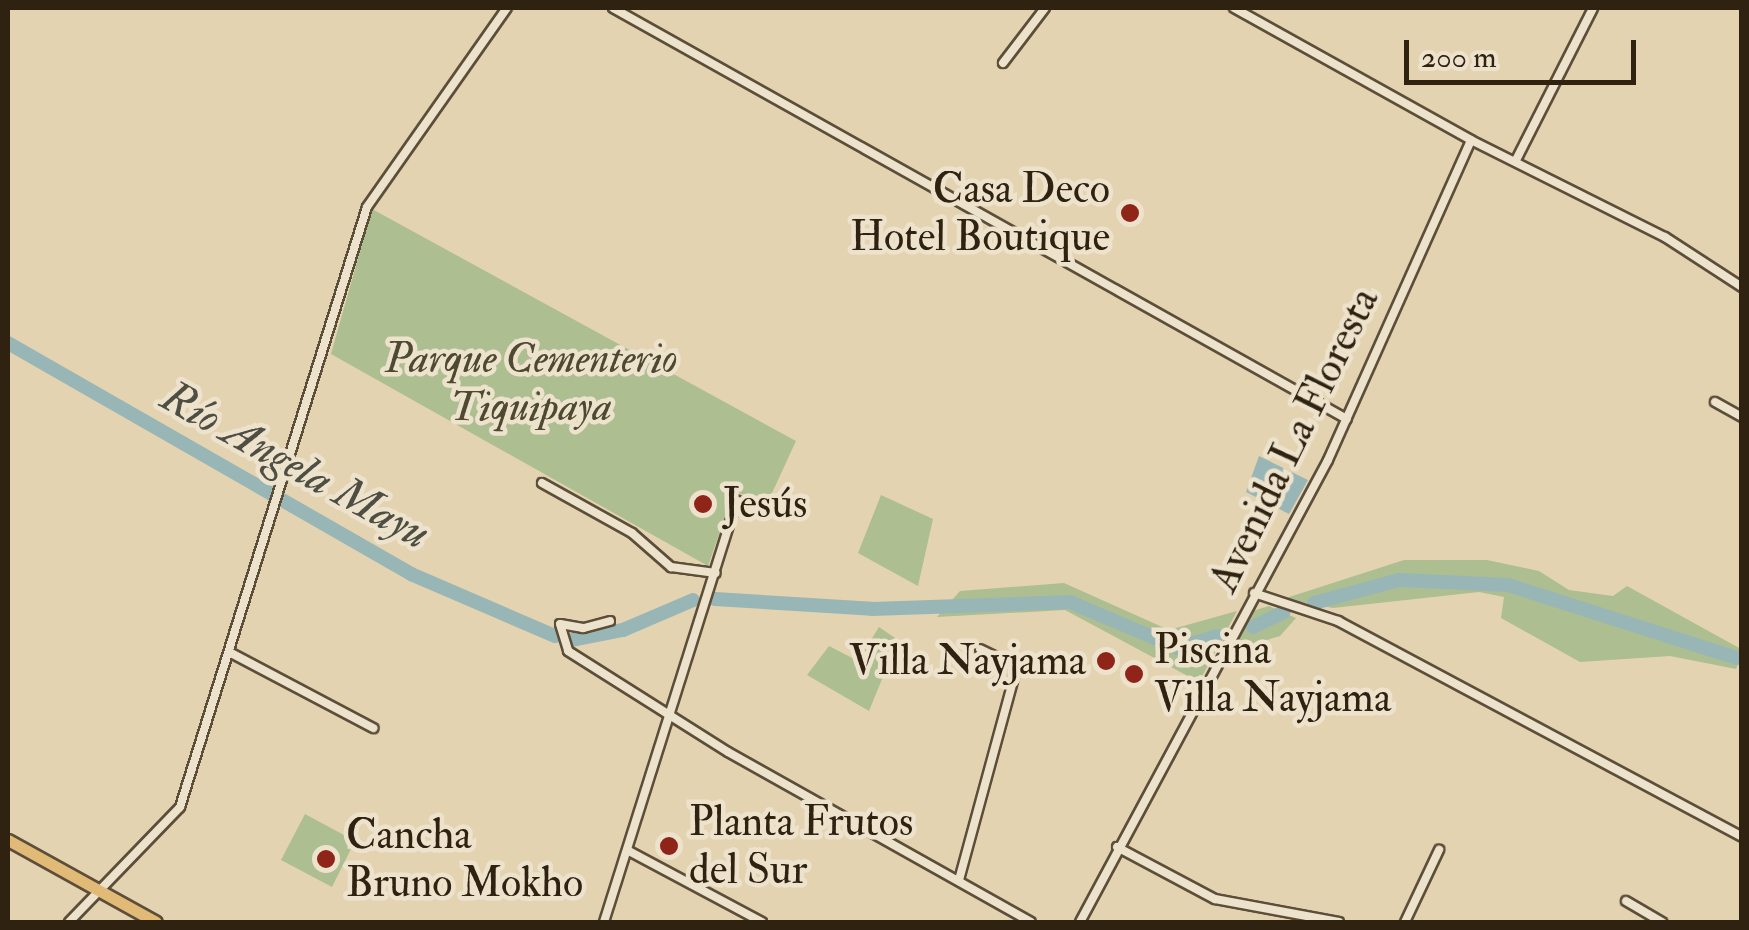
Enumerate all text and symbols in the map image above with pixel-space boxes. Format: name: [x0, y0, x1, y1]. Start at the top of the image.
scale bar: [1409, 20, 1642, 82]
text: 200 m: [1421, 39, 1497, 76]
place label: Casa Deco Hotel Boutique: [850, 164, 1110, 262]
marker: Casa Deco Hotel Boutique: [1119, 202, 1141, 224]
street label: Avenida La Floresta: [1198, 280, 1390, 600]
park label: Parque Cementerio Tiquipaya: [384, 334, 678, 432]
water label: Río Angela Mayu: [152, 370, 438, 562]
place label: Jesús: [723, 479, 807, 529]
marker: Jesús: [692, 493, 714, 515]
place label: Piscina Villa Nayjama: [1154, 625, 1391, 724]
place label: Villa Nayjama: [849, 636, 1086, 686]
marker: Villa Nayjama: [1095, 650, 1117, 672]
marker: Piscina Villa Nayjama: [1123, 663, 1145, 685]
place label: Planta Frutos del Sur: [689, 797, 913, 896]
place label: Cancha Bruno Mokho: [346, 810, 583, 908]
marker: Planta Frutos del Sur: [658, 835, 680, 857]
marker: Cancha Bruno Mokho: [315, 848, 337, 870]

